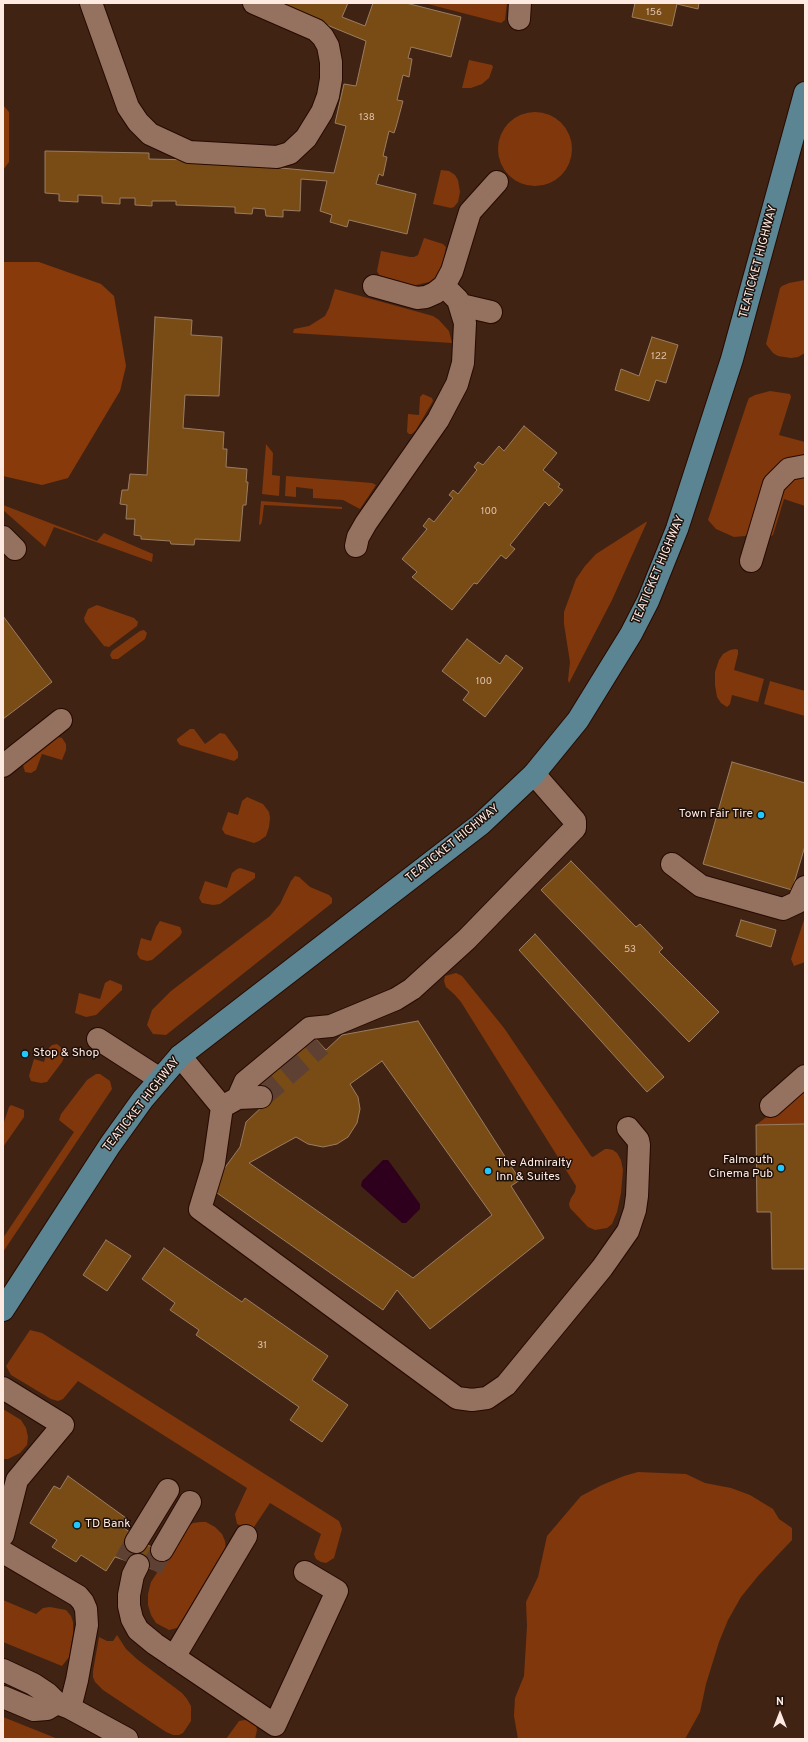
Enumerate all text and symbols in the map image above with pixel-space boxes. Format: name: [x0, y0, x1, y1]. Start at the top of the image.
house number: 156: [646, 7, 662, 19]
house number: 138: [359, 112, 375, 124]
street label: TEATICKET HIGHWAY: [737, 204, 781, 320]
house number: 122: [651, 351, 667, 363]
house number: 100: [481, 506, 497, 518]
street label: TEATICKET HIGHWAY: [630, 514, 688, 626]
house number: 100: [476, 676, 492, 688]
street label: TEATICKET HIGHWAY: [403, 802, 503, 886]
place label: Town Fair Tire: [679, 808, 753, 822]
marker: Town Fair Tire: [756, 810, 766, 820]
house number: 53: [624, 944, 636, 956]
place label: Stop & Shop: [33, 1047, 99, 1061]
marker: Stop & Shop: [20, 1049, 30, 1059]
street label: TEATICKET HIGHWAY: [100, 1055, 184, 1155]
place label: Falmouth Cinema Pub: [708, 1154, 773, 1182]
place label: The Admiralty Inn & Suites: [496, 1157, 572, 1185]
marker: Falmouth Cinema Pub: [776, 1163, 786, 1173]
marker: The Admiralty Inn & Suites: [483, 1166, 493, 1176]
house number: 31: [257, 1340, 267, 1352]
place label: TD Bank: [85, 1518, 131, 1532]
marker: TD Bank: [72, 1520, 82, 1530]
north arrow: [760, 1694, 800, 1734]
text: N: [776, 1695, 784, 1709]

